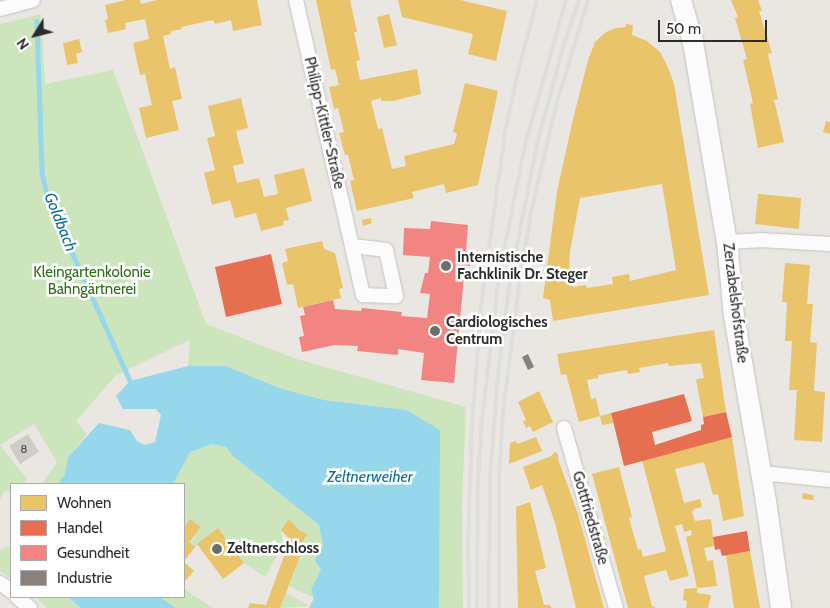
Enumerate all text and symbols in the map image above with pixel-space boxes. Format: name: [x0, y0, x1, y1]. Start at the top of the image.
north arrow: [10, 10, 60, 60]
scale bar: [660, 10, 769, 42]
text: 50 m: [666, 20, 701, 38]
text: N: [13, 35, 33, 53]
street label: Philipp-Kittler-Straße: [300, 55, 348, 191]
water label: Goldbach: [40, 190, 80, 254]
street label: Zerzabelshofstraße: [719, 242, 751, 364]
place label: Internistische Fachklinik Dr. Steger: [457, 248, 588, 283]
marker: Internistische Fachklinik Dr. Steger: [439, 259, 453, 273]
park label: Kleingartenkolonie Bahngärtnerei: [33, 263, 151, 298]
place label: Cardiologisches Centrum: [446, 313, 548, 348]
marker: Cardiologisches Centrum: [428, 324, 442, 338]
house number: 8: [20, 442, 28, 456]
water label: Zeltnerweiher: [327, 467, 413, 487]
street label: Gottfriedstraße: [568, 469, 612, 567]
legend: [10, 483, 185, 598]
text: Wohnen: [57, 494, 111, 512]
text: Handel: [57, 519, 103, 537]
place label: Zeltnerschloss: [227, 540, 319, 558]
marker: Zeltnerschloss: [211, 543, 223, 555]
text: Gesundheit: [57, 544, 130, 562]
text: Industrie: [57, 569, 112, 587]

